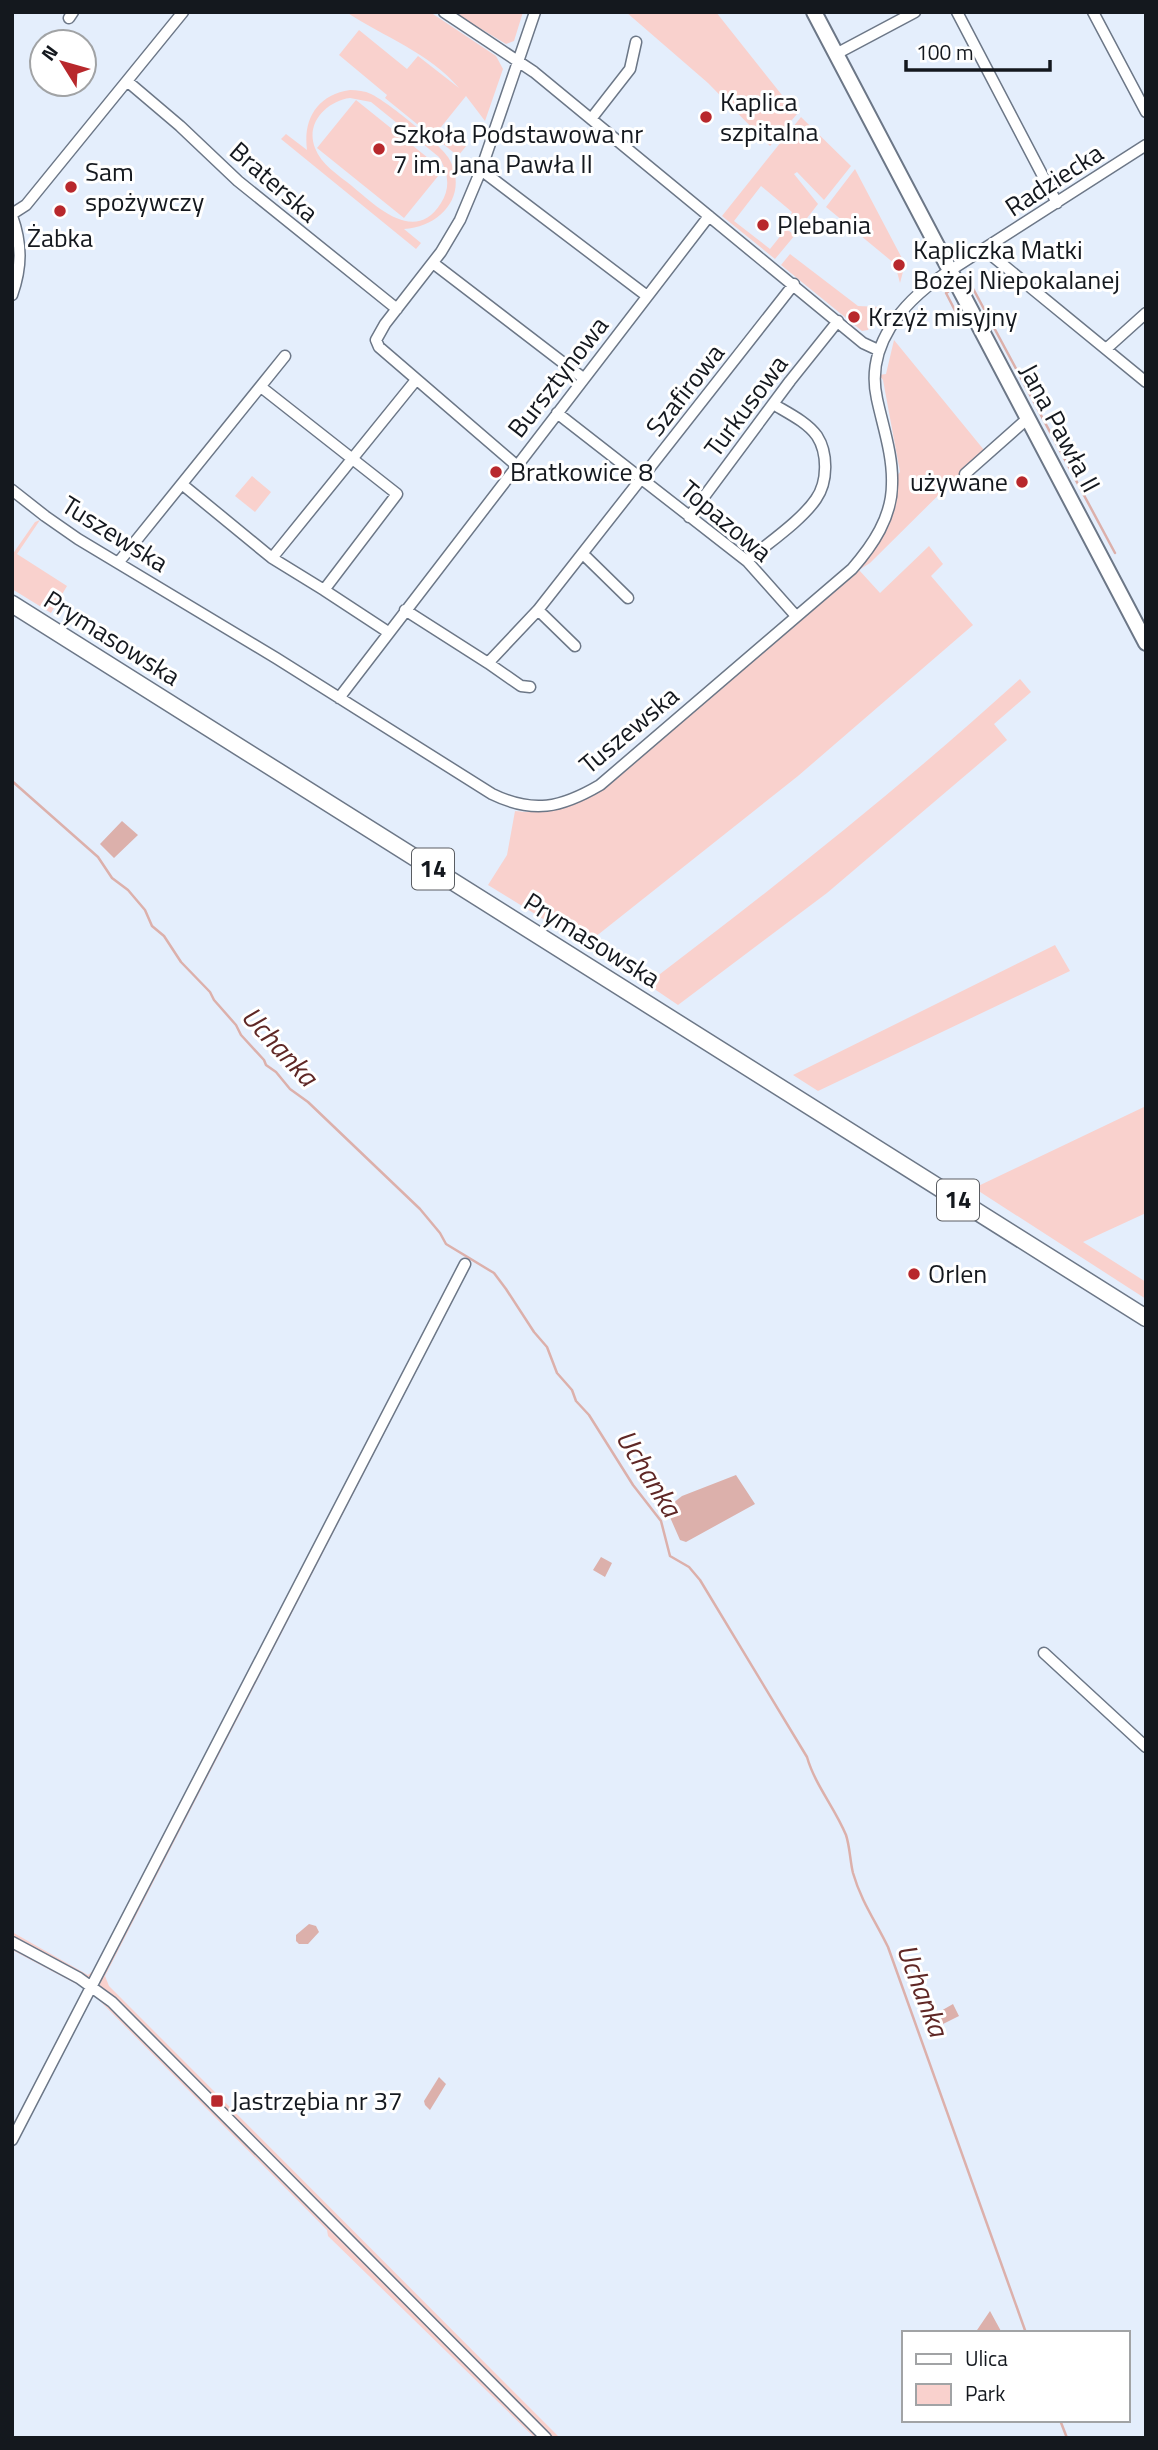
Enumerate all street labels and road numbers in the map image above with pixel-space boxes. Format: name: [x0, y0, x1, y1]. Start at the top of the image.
street label: Braterska: [221, 132, 327, 231]
street label: Radziecka: [997, 133, 1111, 226]
street label: Bursztynowa: [498, 308, 618, 446]
street label: Szafirowa: [636, 335, 733, 444]
street label: Turkusowa: [694, 346, 797, 465]
street label: Jana Pawła II: [1010, 356, 1111, 499]
street label: Topazowa: [672, 470, 781, 571]
street label: Tuszewska: [54, 485, 176, 582]
street label: Prymasowska: [36, 580, 188, 695]
street label: Tuszewska: [570, 676, 687, 783]
road number: 14: [412, 848, 454, 890]
street label: Prymasowska: [516, 882, 668, 997]
road number: 14: [937, 1180, 979, 1220]

